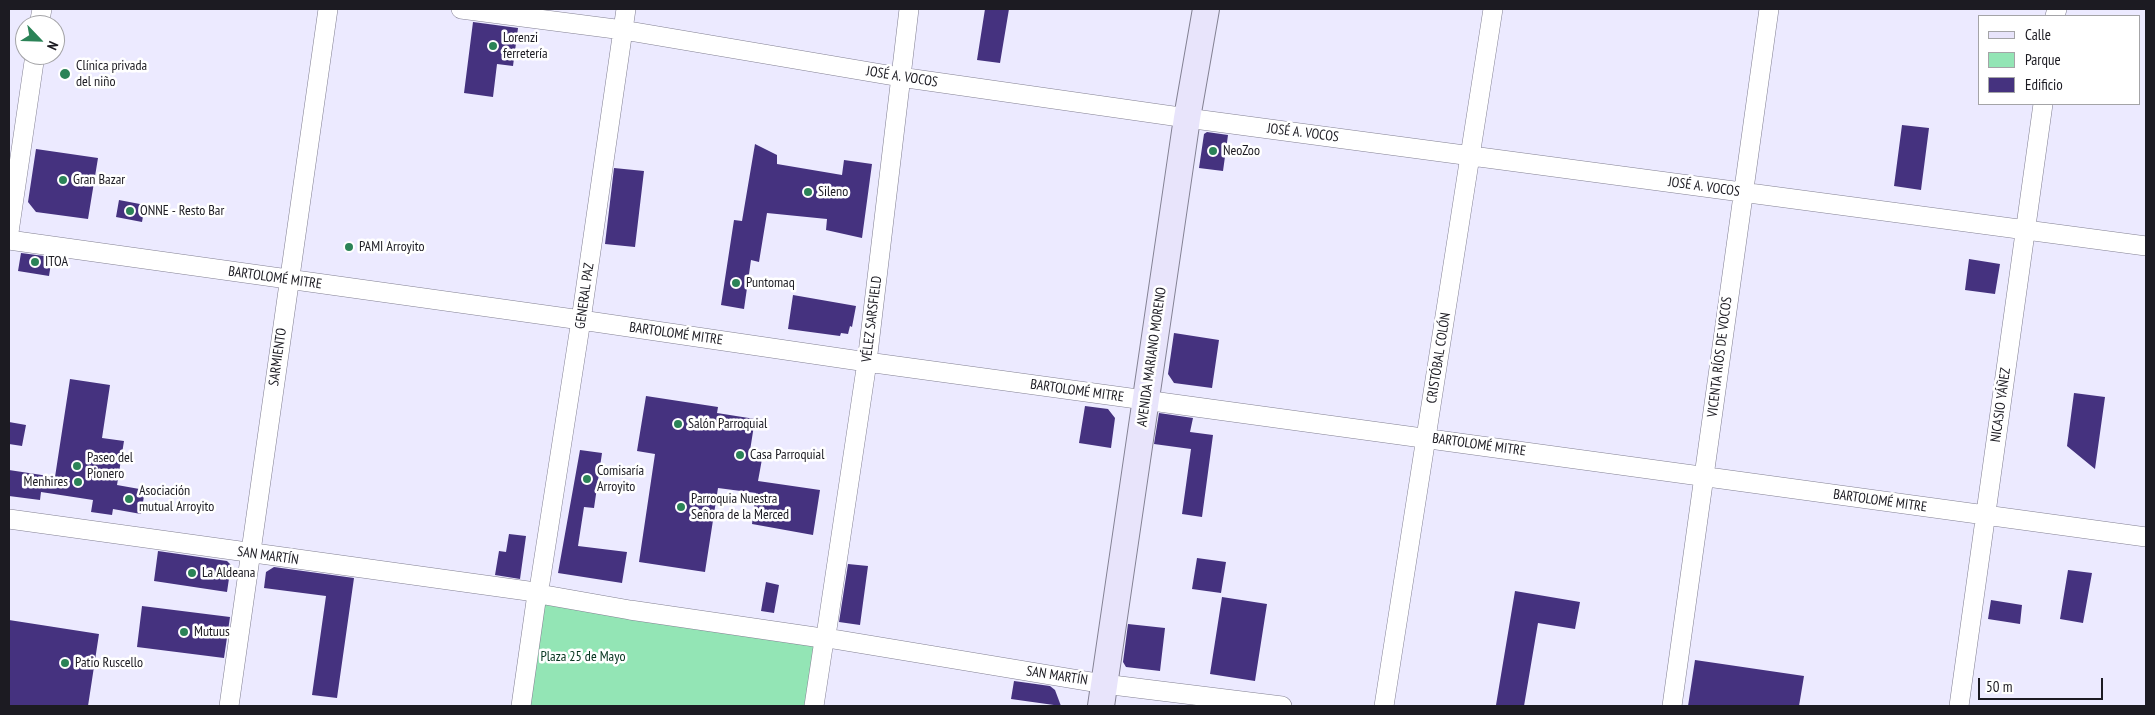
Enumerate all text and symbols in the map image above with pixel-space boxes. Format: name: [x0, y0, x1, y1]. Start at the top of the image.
north arrow: [15, 15, 65, 65]
legend: [1978, 15, 2140, 105]
text: Calle: [2025, 25, 2051, 44]
place label: Lorenzi ferretería: [503, 30, 548, 62]
text: N: [43, 39, 63, 53]
marker: Lorenzi ferretería: [487, 40, 499, 52]
text: Parque: [2025, 50, 2061, 69]
place label: Clínica privada del niño: [76, 58, 147, 90]
street label: JOSÉ A. VOCOS: [865, 63, 939, 91]
marker: Clínica privada del niño: [58, 67, 72, 81]
text: Edificio: [2025, 75, 2063, 94]
street label: JOSÉ A. VOCOS: [1266, 120, 1340, 146]
place label: NeoZoo: [1223, 143, 1260, 159]
marker: NeoZoo: [1207, 145, 1219, 157]
place label: Gran Bazar: [73, 172, 125, 188]
marker: Gran Bazar: [57, 174, 69, 186]
street label: JOSÉ A. VOCOS: [1667, 174, 1741, 200]
place label: Sileno: [818, 184, 848, 200]
marker: Sileno: [802, 186, 814, 198]
place label: ONNE - Resto Bar: [140, 203, 224, 219]
marker: ONNE - Resto Bar: [124, 205, 136, 217]
place label: PAMI Arroyito: [359, 239, 425, 255]
marker: PAMI Arroyito: [343, 241, 355, 253]
place label: ITOA: [45, 254, 68, 270]
marker: ITOA: [29, 256, 41, 268]
street label: GENERAL PAZ: [572, 262, 598, 330]
street label: BARTOLOMÉ MITRE: [227, 263, 323, 293]
place label: Puntomaq: [746, 275, 795, 291]
street label: VÉLEZ SARSFIELD: [858, 275, 886, 363]
marker: Puntomaq: [730, 277, 742, 289]
street label: AVENIDA MARIANO MORENO: [1134, 286, 1170, 428]
street label: VICENTA RÍOS DE VOCOS: [1704, 296, 1736, 418]
street label: CRISTÓBAL COLÓN: [1424, 311, 1454, 405]
street label: BARTOLOMÉ MITRE: [628, 319, 724, 349]
street label: SARMIENTO: [266, 327, 290, 387]
street label: NICASIO YÁÑEZ: [1987, 367, 2015, 443]
street label: BARTOLOMÉ MITRE: [1029, 376, 1125, 406]
place label: Salón Parroquial: [688, 416, 767, 432]
marker: Salón Parroquial: [672, 418, 684, 430]
street label: BARTOLOMÉ MITRE: [1431, 430, 1527, 460]
place label: Casa Parroquial: [750, 447, 824, 463]
marker: Casa Parroquial: [734, 449, 746, 461]
place label: Paseo del Pionero: [87, 450, 133, 482]
marker: Paseo del Pionero: [71, 460, 83, 472]
place label: Comisaría Arroyito: [597, 463, 644, 496]
marker: Comisaría Arroyito: [581, 473, 593, 485]
place label: Menhires: [24, 474, 68, 490]
marker: Menhires: [72, 476, 84, 488]
place label: Asociación mutual Arroyito: [139, 483, 214, 516]
street label: BARTOLOMÉ MITRE: [1832, 486, 1928, 516]
place label: Parroquia Nuestra Señora de la Merced: [691, 491, 789, 524]
marker: Asociación mutual Arroyito: [123, 493, 135, 505]
marker: Parroquia Nuestra Señora de la Merced: [675, 501, 687, 513]
street label: SAN MARTÍN: [236, 543, 300, 569]
place label: La Aldeana: [202, 565, 255, 581]
marker: La Aldeana: [186, 567, 198, 579]
place label: Mutuus: [194, 624, 230, 640]
marker: Mutuus: [178, 626, 190, 638]
park label: Plaza 25 de Mayo: [541, 649, 625, 665]
place label: Patio Ruscello: [75, 655, 143, 671]
marker: Patio Ruscello: [59, 657, 71, 669]
street label: SAN MARTÍN: [1025, 663, 1089, 689]
scale bar: [1980, 668, 2105, 700]
text: 50 m: [1986, 677, 2012, 696]

